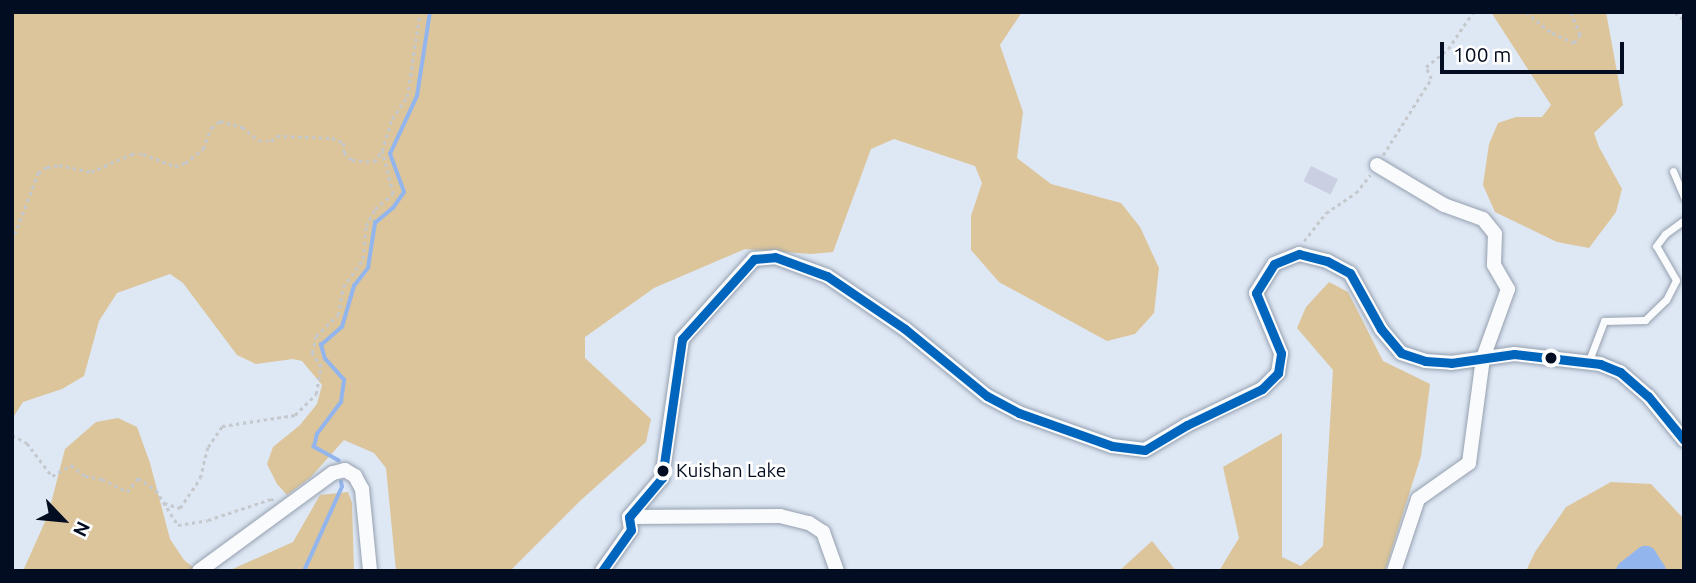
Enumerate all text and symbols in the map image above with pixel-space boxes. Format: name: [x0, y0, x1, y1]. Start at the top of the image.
scale bar: [1444, 28, 1628, 72]
text: 100 m: [1453, 42, 1511, 66]
unlabelled marker: [1544, 351, 1558, 365]
place label: Kuishan Lake: [676, 460, 786, 482]
marker: Kuishan Lake: [656, 464, 670, 478]
north arrow: [28, 485, 98, 555]
text: N: [69, 518, 95, 540]

